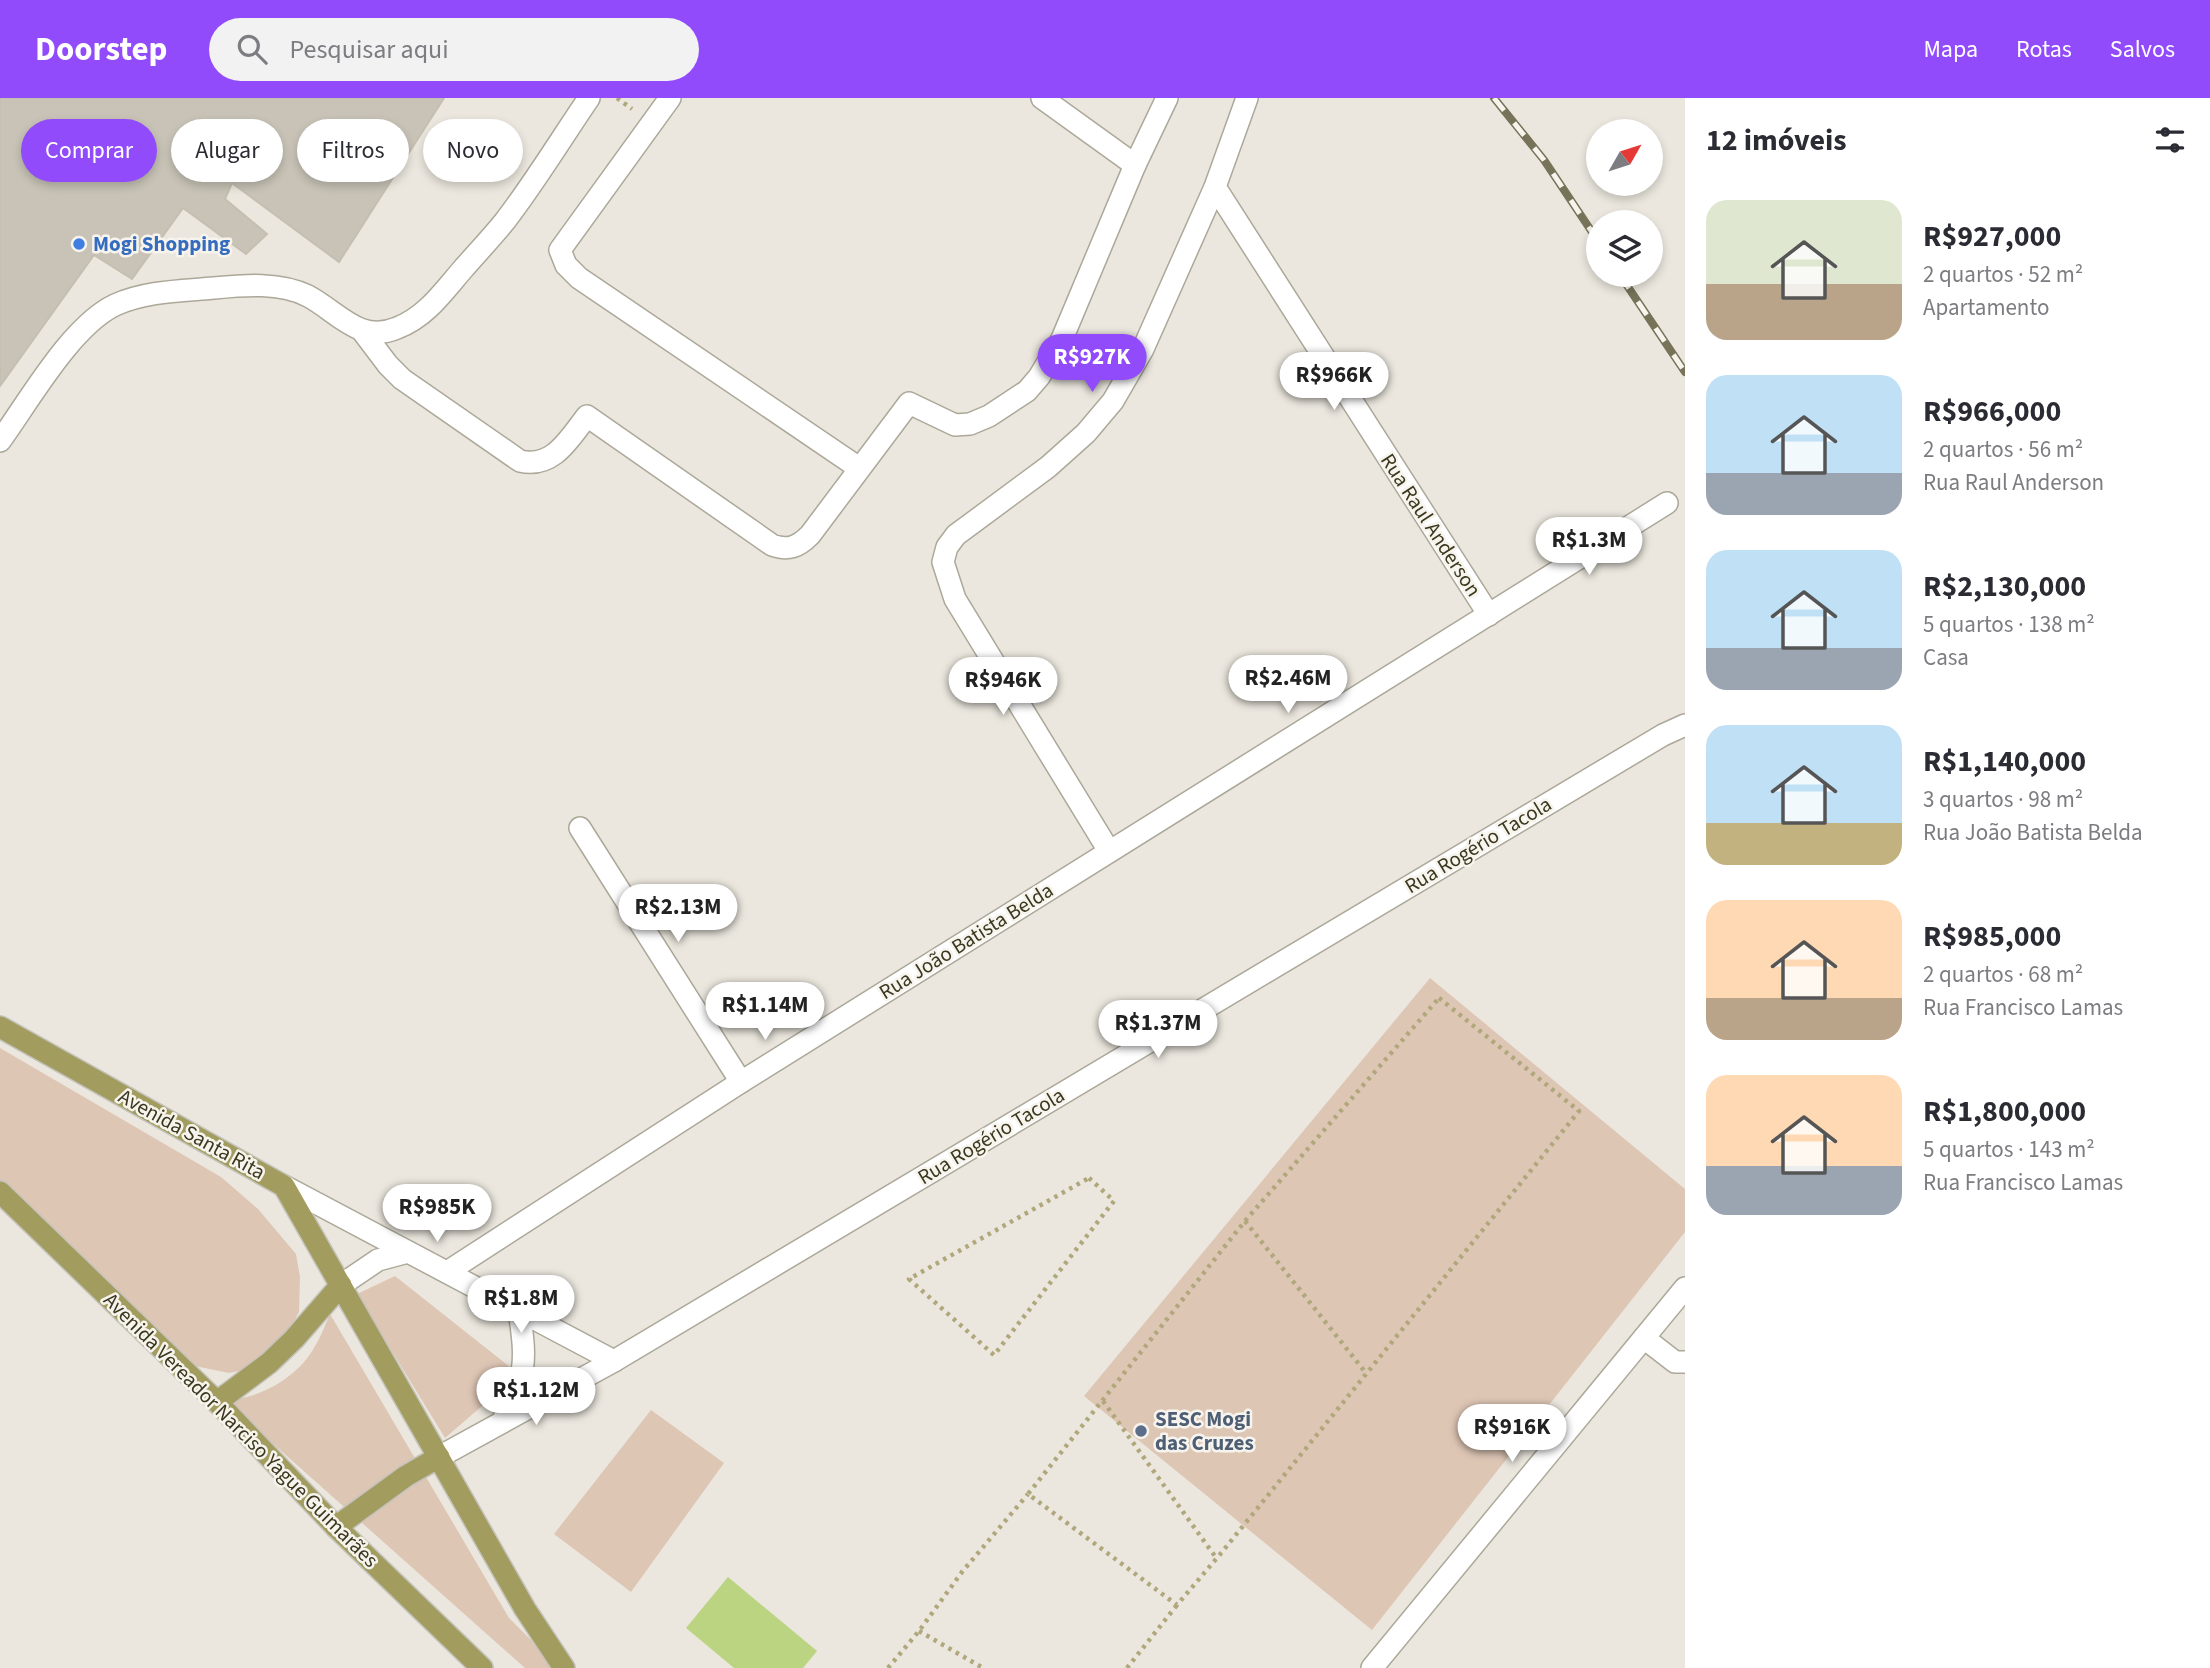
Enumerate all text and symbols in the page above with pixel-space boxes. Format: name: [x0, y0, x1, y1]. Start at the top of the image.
search box: [209, 18, 699, 81]
text: Doorstep: [35, 26, 167, 73]
icon: search: [233, 30, 271, 68]
text: Pesquisar aqui: [289, 31, 449, 68]
text: Mapa: [1923, 32, 1978, 67]
text: Rotas: [2016, 32, 2072, 67]
text: Salvos: [2110, 32, 2175, 67]
chip: Comprar: [21, 119, 157, 182]
chip: Alugar: [171, 119, 283, 182]
chip: Filtros: [297, 119, 409, 182]
chip: Novo: [423, 119, 523, 182]
north arrow: [1586, 119, 1662, 196]
map controls: [1586, 119, 1663, 287]
text: 12 imóveis: [1706, 119, 1847, 162]
icon: filters: [2151, 121, 2189, 159]
button: layers: [1586, 210, 1663, 287]
text: R$927,000: [1923, 215, 2061, 258]
icon: home: [1762, 228, 1846, 312]
place label: Mogi Shopping: [93, 229, 230, 259]
marker: Mogi Shopping: [71, 236, 87, 252]
text: 2 quartos · 52 m²: [1923, 258, 2083, 291]
text: Apartamento: [1923, 291, 2049, 324]
pin: R$927K: [1035, 334, 1149, 394]
text: R$927K: [1054, 340, 1130, 373]
pin: R$966K: [1277, 352, 1391, 412]
text: R$966K: [1296, 358, 1372, 391]
text: R$966,000: [1923, 390, 2061, 433]
icon: home: [1762, 403, 1846, 487]
text: 2 quartos · 56 m²: [1923, 433, 2083, 466]
street label: Rua Raul Anderson: [1373, 447, 1489, 603]
text: Rua Raul Anderson: [1923, 466, 2104, 499]
pin: R$1.3M: [1532, 518, 1646, 577]
text: R$1.3M: [1552, 523, 1626, 556]
text: R$2,130,000: [1923, 565, 2086, 608]
icon: home: [1762, 578, 1846, 662]
text: 5 quartos · 138 m²: [1923, 608, 2095, 641]
text: Casa: [1923, 641, 1969, 674]
pin: R$2.46M: [1223, 656, 1353, 715]
pin: R$946K: [946, 658, 1060, 717]
text: R$2.46M: [1244, 661, 1332, 694]
text: R$946K: [965, 663, 1041, 696]
text: R$1,140,000: [1923, 740, 2086, 783]
icon: home: [1762, 753, 1846, 837]
text: 3 quartos · 98 m²: [1923, 783, 2083, 816]
street label: Rua Rogério Tacola: [1399, 789, 1557, 901]
text: Rua João Batista Belda: [1923, 816, 2143, 849]
street label: Rua João Batista Belda: [873, 875, 1059, 1007]
pin: R$2.13M: [613, 884, 743, 944]
text: R$2.13M: [634, 890, 722, 923]
text: R$985,000: [1923, 915, 2061, 958]
icon: home: [1762, 928, 1846, 1012]
text: 2 quartos · 68 m²: [1923, 958, 2083, 991]
pin: R$1.14M: [700, 982, 830, 1042]
text: R$1.14M: [721, 988, 809, 1021]
text: Rua Francisco Lamas: [1923, 991, 2123, 1024]
pin: R$1.37M: [1093, 1000, 1223, 1060]
text: R$1.37M: [1114, 1006, 1202, 1039]
street label: Rua Rogério Tacola: [912, 1080, 1070, 1192]
street label: Avenida Santa Rita: [113, 1081, 271, 1187]
text: R$1,800,000: [1923, 1090, 2086, 1133]
icon: home: [1762, 1103, 1846, 1187]
text: 5 quartos · 143 m²: [1923, 1133, 2095, 1166]
text: Rua Francisco Lamas: [1923, 1166, 2123, 1199]
pin: R$985K: [380, 1184, 494, 1244]
text: R$985K: [399, 1190, 475, 1223]
pin: R$1.8M: [464, 1276, 578, 1335]
text: R$1.8M: [484, 1281, 558, 1314]
street label: Avenida Vereador Narciso Yague Guimarães: [97, 1286, 385, 1574]
pin: R$1.12M: [471, 1368, 601, 1427]
text: R$1.12M: [492, 1373, 580, 1406]
place label: SESC Mogi das Cruzes: [1155, 1404, 1254, 1458]
pin: R$916K: [1455, 1404, 1569, 1464]
text: R$916K: [1474, 1410, 1550, 1443]
marker: SESC Mogi das Cruzes: [1133, 1423, 1149, 1439]

